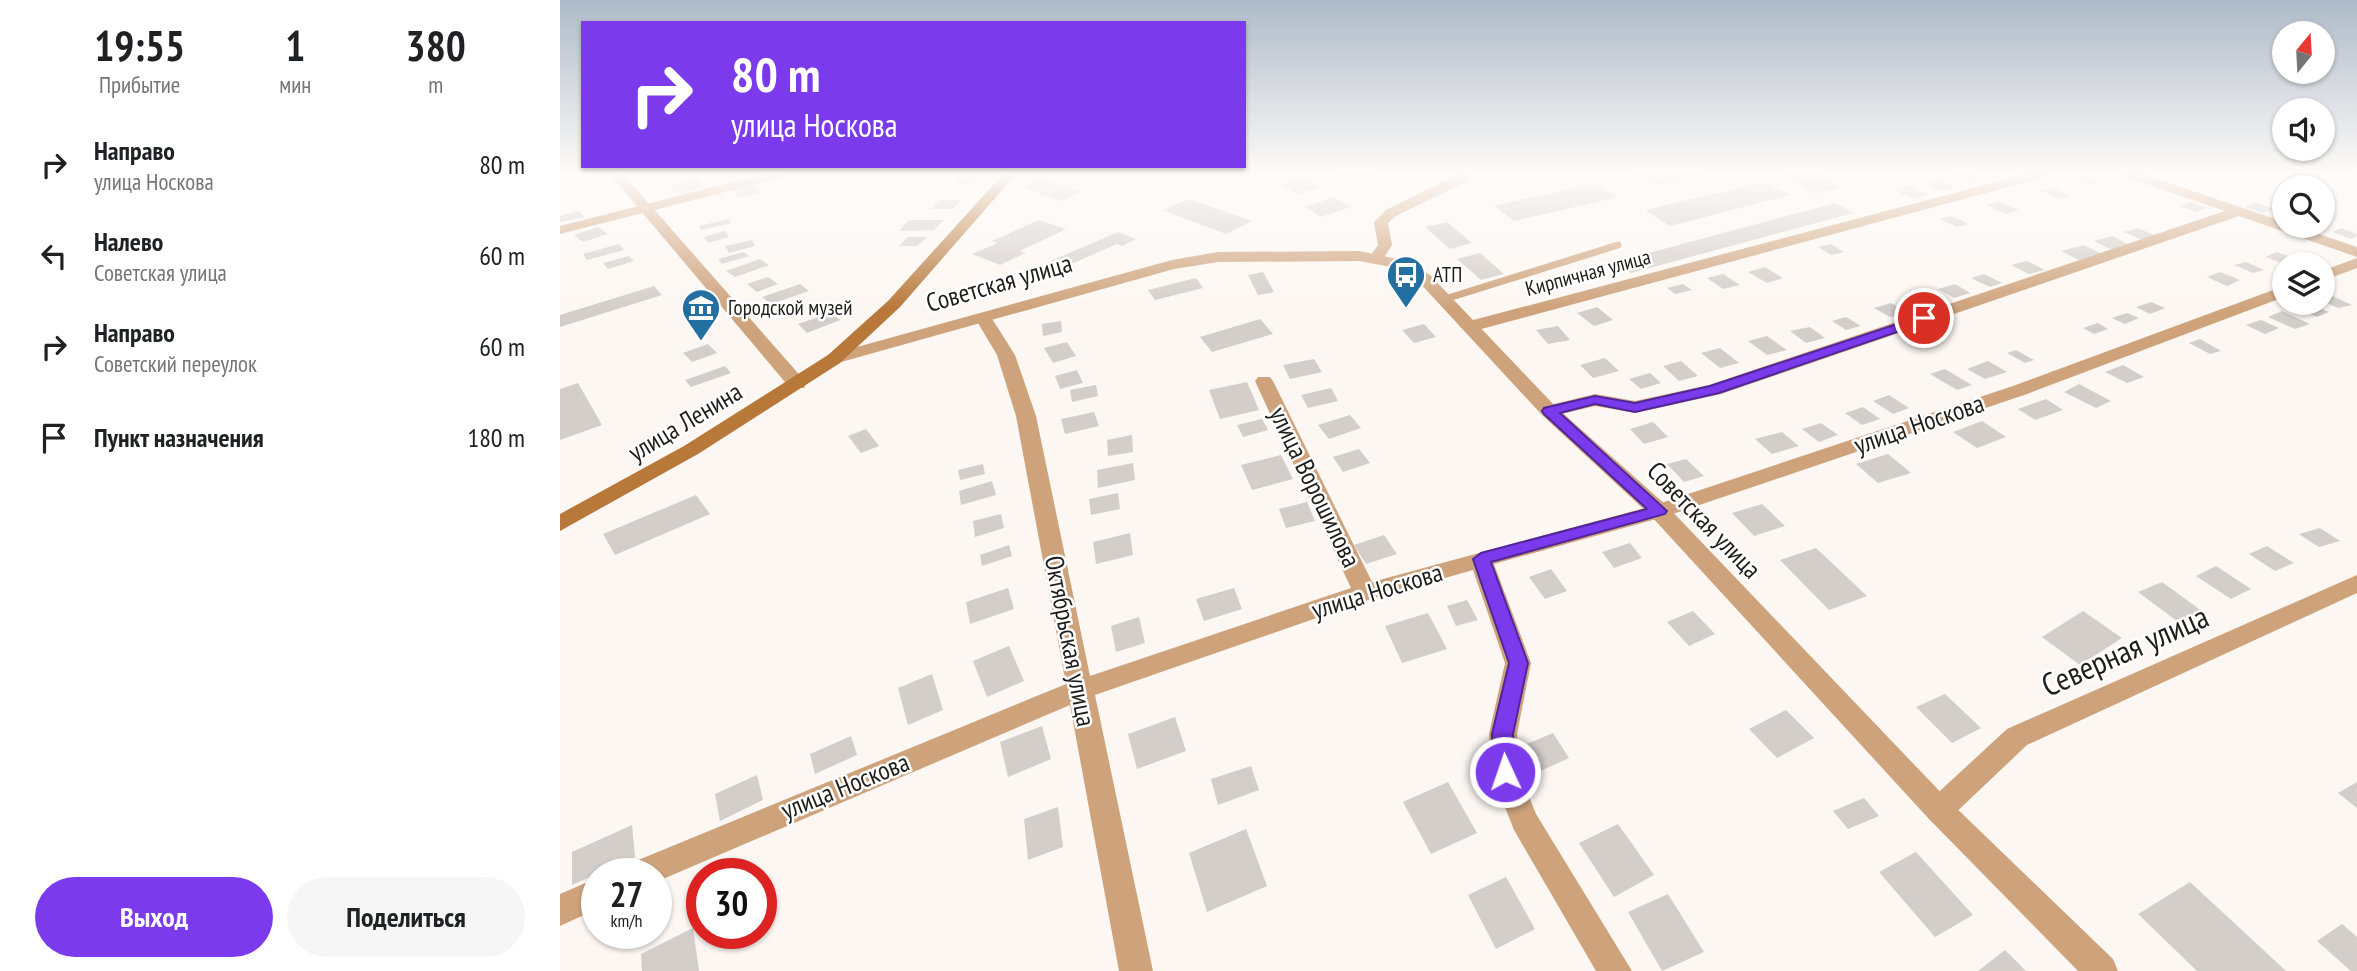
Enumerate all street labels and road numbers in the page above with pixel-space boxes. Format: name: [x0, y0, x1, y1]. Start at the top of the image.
street label: Кирпичная улица: [1522, 243, 1653, 302]
street label: Советская улица: [922, 246, 1076, 319]
street label: улица Ленина: [622, 375, 748, 468]
street label: улица Носкова: [1850, 386, 1988, 461]
street label: улица Ворошилова: [1262, 401, 1369, 572]
street label: Советская улица: [1640, 454, 1768, 585]
street label: Октябрьская улица: [1038, 553, 1103, 729]
street label: улица Носкова: [1307, 555, 1446, 626]
street label: Северная улица: [2035, 595, 2215, 706]
street label: улица Носкова: [776, 745, 914, 826]

